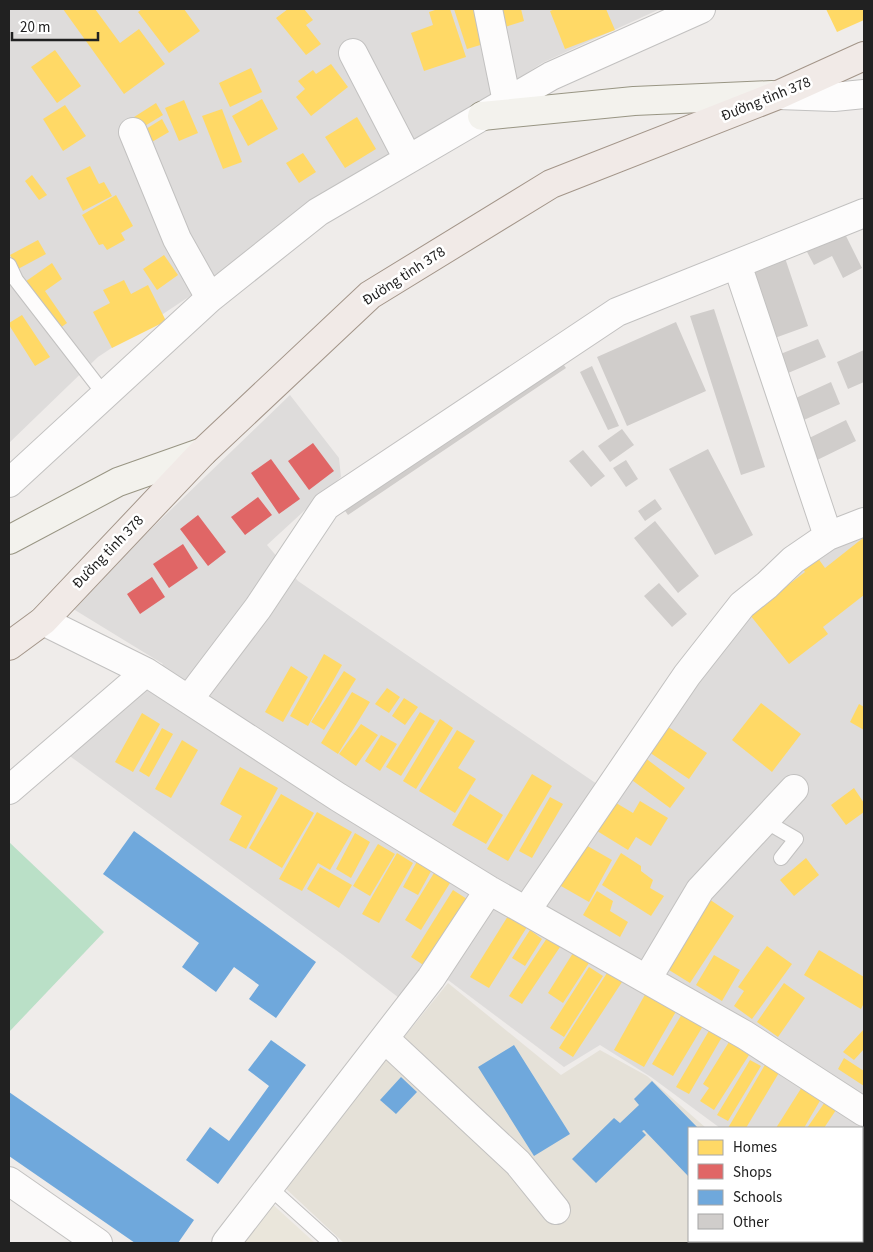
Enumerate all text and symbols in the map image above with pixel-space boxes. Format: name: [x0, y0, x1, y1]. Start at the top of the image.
scale bar: [12, 10, 99, 42]
text: 20 m: [20, 17, 50, 38]
street label: Đường tỉnh 378: [718, 71, 814, 127]
street label: Đường tỉnh 378: [358, 241, 450, 311]
street label: Đường tỉnh 378: [67, 511, 149, 593]
legend: [688, 1127, 863, 1242]
text: Homes: [733, 1137, 777, 1158]
text: Shops: [733, 1162, 772, 1183]
text: Schools: [733, 1187, 782, 1208]
text: Other: [733, 1212, 770, 1233]

